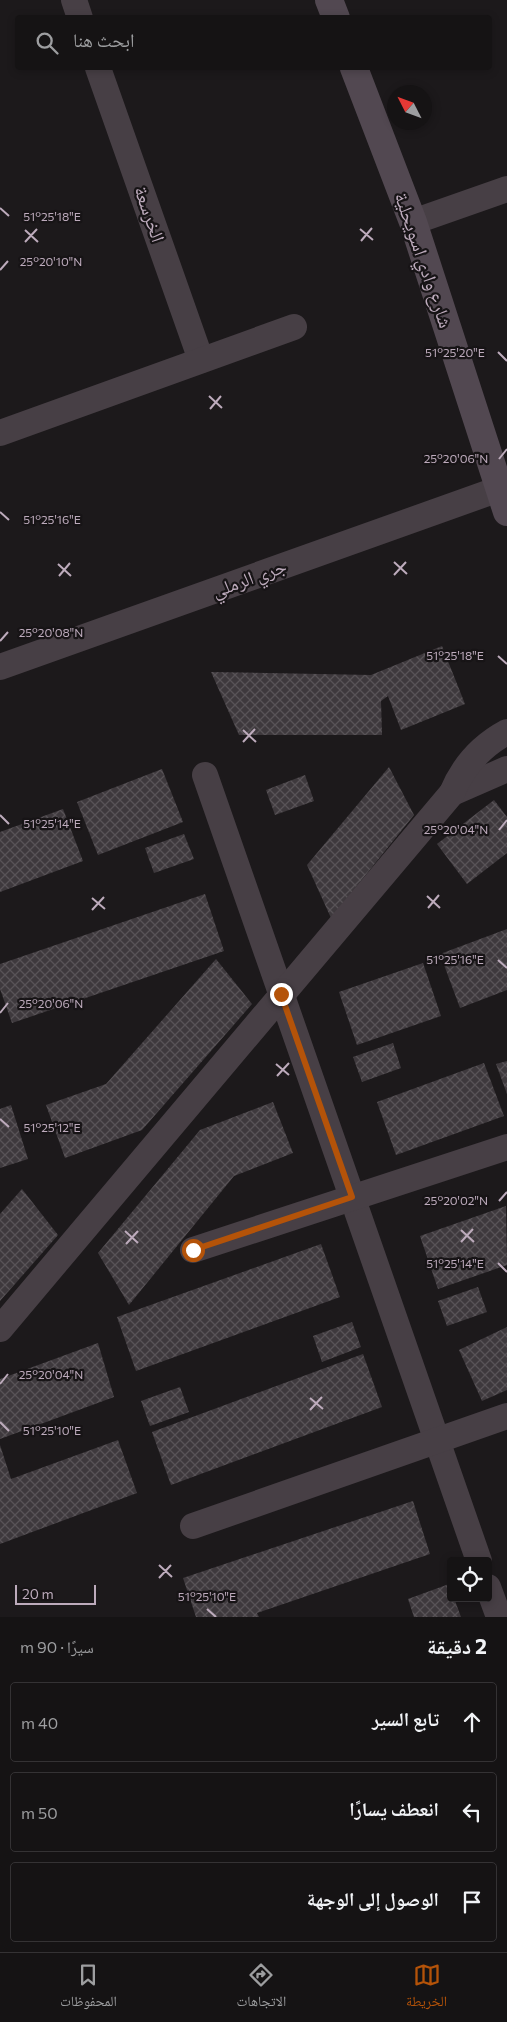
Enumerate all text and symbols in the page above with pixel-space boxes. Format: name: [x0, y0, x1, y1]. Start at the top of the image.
search box: [15, 15, 492, 70]
text: ابحث هنا: [73, 28, 135, 51]
icon: search: [33, 29, 61, 57]
north arrow: [387, 85, 432, 130]
street label: الخرسعة: [129, 183, 171, 245]
street label: شارع وادي اسويحلية: [386, 189, 458, 332]
text: 51°25'18"E: [23, 209, 81, 223]
text: 25°20'10"N: [20, 254, 82, 268]
text: 51°25'20"E: [425, 345, 485, 359]
text: 25°20'06"N: [424, 451, 488, 465]
text: 51°25'16"E: [23, 512, 81, 526]
street label: جري الرملي: [208, 553, 291, 606]
text: 25°20'08"N: [19, 625, 83, 639]
text: 51°25'18"E: [426, 648, 484, 662]
text: 51°25'14"E: [23, 816, 81, 830]
text: 25°20'04"N: [424, 822, 488, 836]
text: 51°25'16"E: [426, 952, 484, 966]
route end: [270, 983, 293, 1006]
text: 25°20'06"N: [19, 996, 83, 1010]
text: 51°25'12"E: [23, 1120, 81, 1134]
text: 25°20'02"N: [424, 1193, 488, 1207]
route start: [182, 1239, 205, 1262]
text: 51°25'14"E: [426, 1256, 484, 1270]
text: 25°20'04"N: [19, 1367, 83, 1381]
text: 51°25'10"E: [23, 1423, 81, 1437]
map controls: [447, 1557, 492, 1602]
button: locate: [447, 1557, 492, 1602]
scale bar: [15, 1582, 96, 1605]
text: 20 m: [22, 1585, 54, 1602]
text: 51°25'10"E: [178, 1589, 236, 1603]
text: 2 دقيقة: [427, 1633, 487, 1658]
text: سيرًا · 90 m: [20, 1637, 94, 1656]
text: تابع السير: [372, 1707, 439, 1730]
icon: ahead: [458, 1708, 486, 1736]
text: 40 m: [21, 1713, 58, 1732]
text: انعطف يسارًا: [349, 1797, 439, 1820]
icon: left: [458, 1798, 486, 1826]
text: 50 m: [21, 1803, 58, 1822]
text: الوصول إلى الوجهة: [307, 1887, 439, 1910]
icon: arrive: [458, 1888, 486, 1916]
tab: المحفوظات: [60, 1961, 117, 2015]
tab: الاتجاهات: [237, 1961, 286, 2015]
tab: الخريطة: [406, 1961, 447, 2015]

